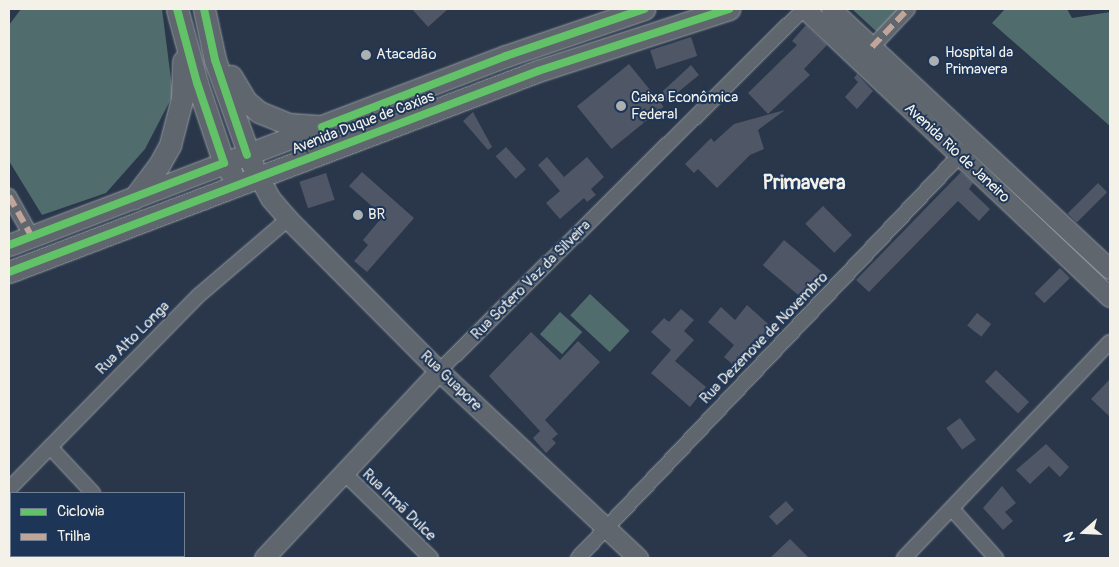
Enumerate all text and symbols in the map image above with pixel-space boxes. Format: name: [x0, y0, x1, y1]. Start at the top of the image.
place label: Hospital da Primavera: [945, 43, 1013, 78]
place label: Atacadão: [376, 46, 436, 64]
marker: Atacadão: [360, 49, 372, 61]
marker: Hospital da Primavera: [927, 54, 941, 68]
street label: Avenida Duque de Caxias: [289, 87, 437, 159]
place label: Caixa Econômica Federal: [631, 88, 738, 123]
street label: Avenida Rio de Janeiro: [901, 99, 1013, 207]
marker: Caixa Econômica Federal: [615, 100, 627, 112]
district label: Primavera: [762, 170, 846, 194]
place label: BR: [368, 206, 385, 224]
marker: BR: [352, 209, 364, 221]
street label: Rua Sotero Vaz da Silveira: [467, 216, 595, 344]
street label: Rua Dezenove de Novembro: [696, 268, 832, 408]
street label: Rua Alto Longa: [93, 298, 173, 378]
street label: Rua Guapore: [417, 347, 485, 415]
street label: Rua Irmã Dulce: [358, 465, 440, 545]
legend: [10, 492, 185, 557]
text: Ciclovia: [57, 502, 105, 521]
north arrow: [1059, 507, 1109, 557]
text: Trilha: [57, 527, 90, 546]
text: N: [1060, 530, 1079, 544]

